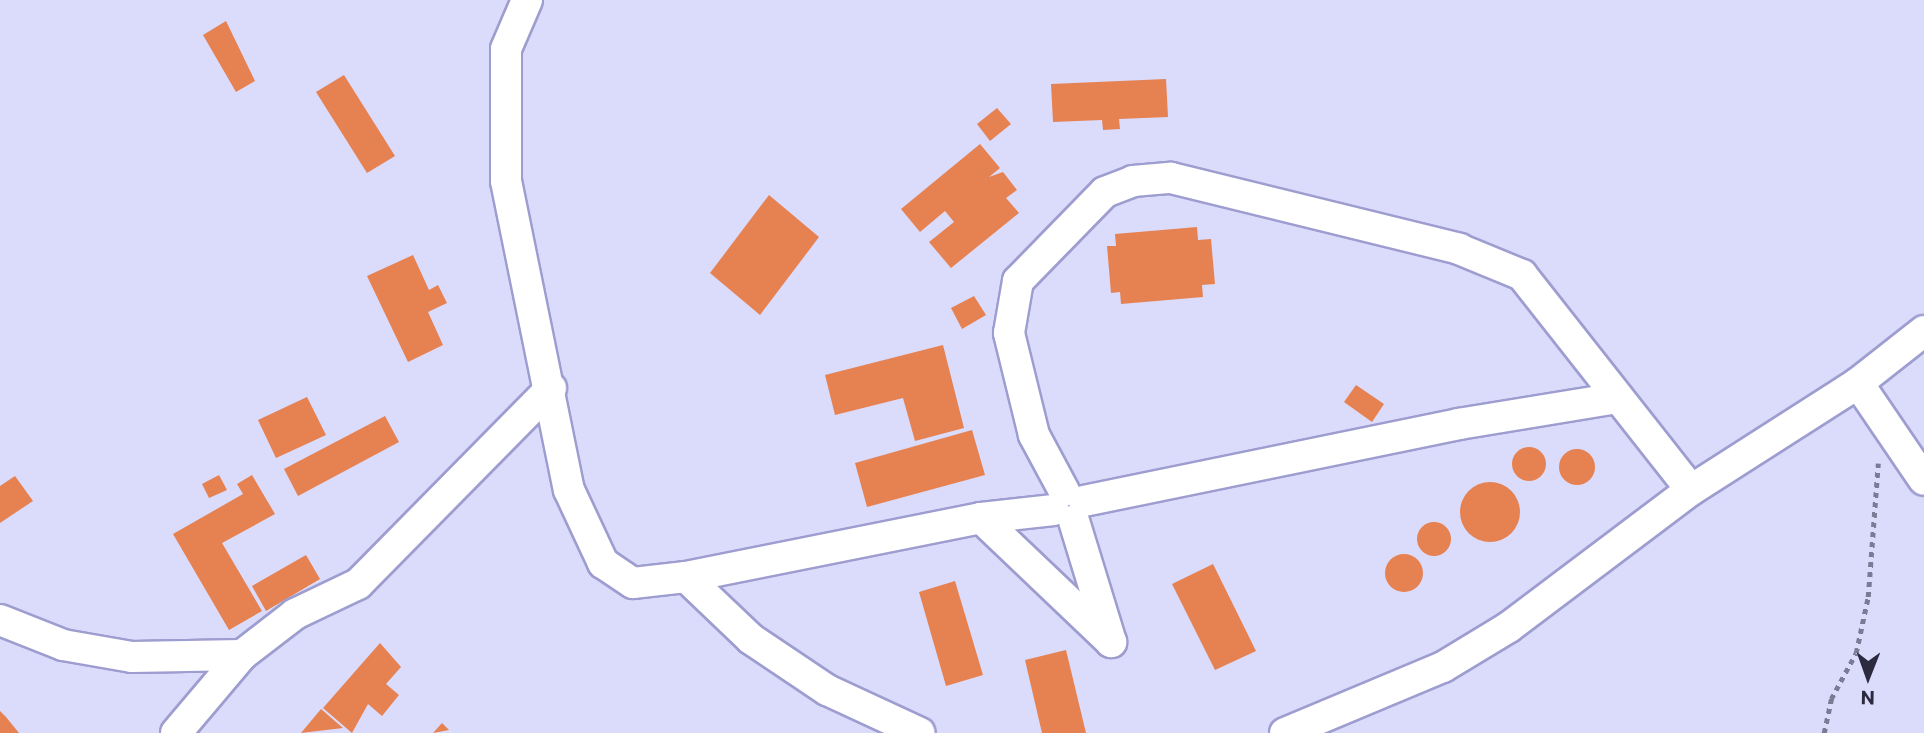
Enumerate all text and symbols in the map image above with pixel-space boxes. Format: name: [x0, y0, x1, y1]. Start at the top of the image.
north arrow: [1833, 642, 1903, 712]
text: N: [1860, 687, 1875, 710]

